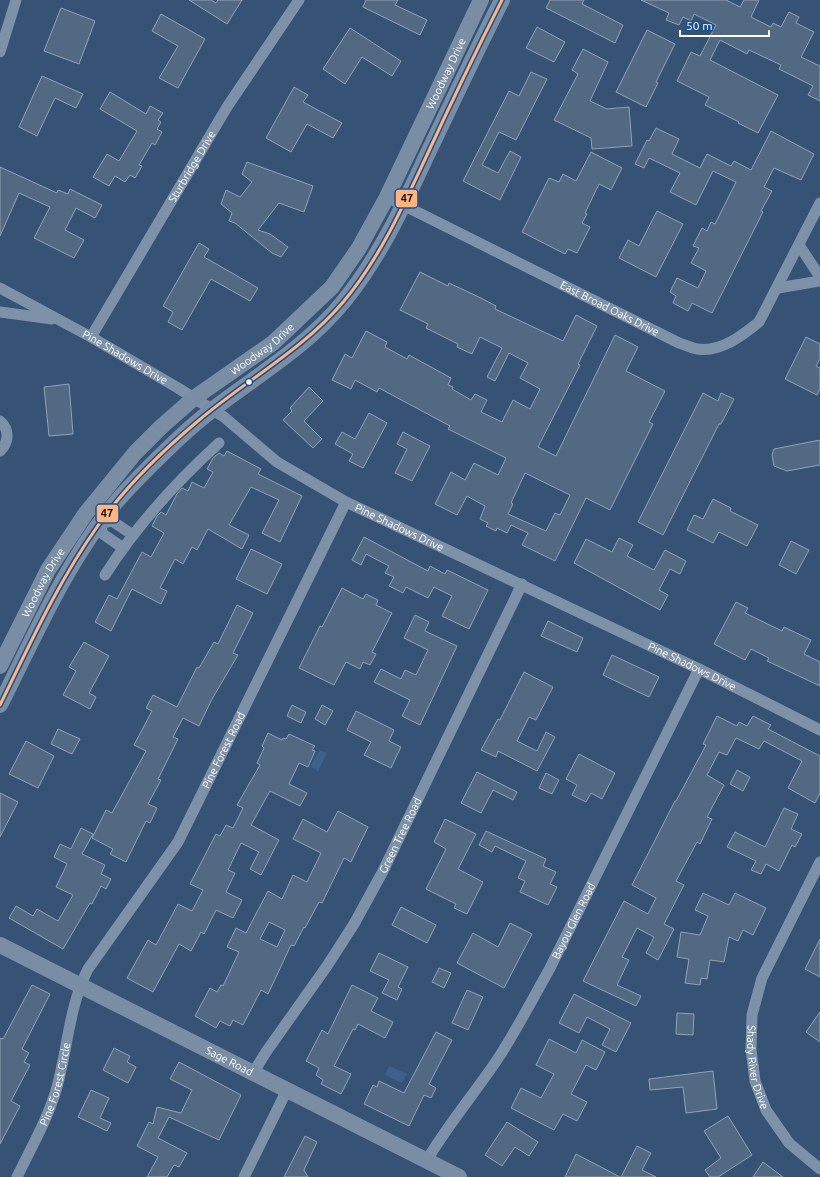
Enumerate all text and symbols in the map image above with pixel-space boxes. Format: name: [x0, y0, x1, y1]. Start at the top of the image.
scale bar: [680, 12, 769, 38]
text: 50 m: [686, 19, 713, 32]
street label: Woodway Drive: [424, 36, 468, 111]
street label: Sturbridge Drive: [166, 129, 218, 205]
line badge: 47: [395, 189, 418, 208]
text: 47: [401, 192, 413, 204]
street label: East Broad Oaks Drive: [558, 279, 661, 338]
street label: Woodway Drive: [228, 320, 296, 377]
street label: Pine Shadows Drive: [81, 328, 170, 387]
unlabelled marker: [244, 377, 254, 387]
street label: Pine Shadows Drive: [353, 501, 446, 553]
line badge: 47: [96, 504, 119, 523]
text: 47: [101, 507, 113, 519]
street label: Woodway Drive: [19, 546, 67, 619]
street label: Pine Shadows Drive: [646, 640, 738, 693]
street label: Pine Forest Road: [199, 710, 247, 790]
street label: Green Tree Road: [377, 796, 424, 875]
street label: Bayou Glen Road: [549, 881, 598, 961]
street label: Shady River Drive: [745, 1025, 771, 1111]
street label: Pine Forest Circle: [37, 1042, 72, 1127]
street label: Sage Road: [204, 1044, 255, 1078]

